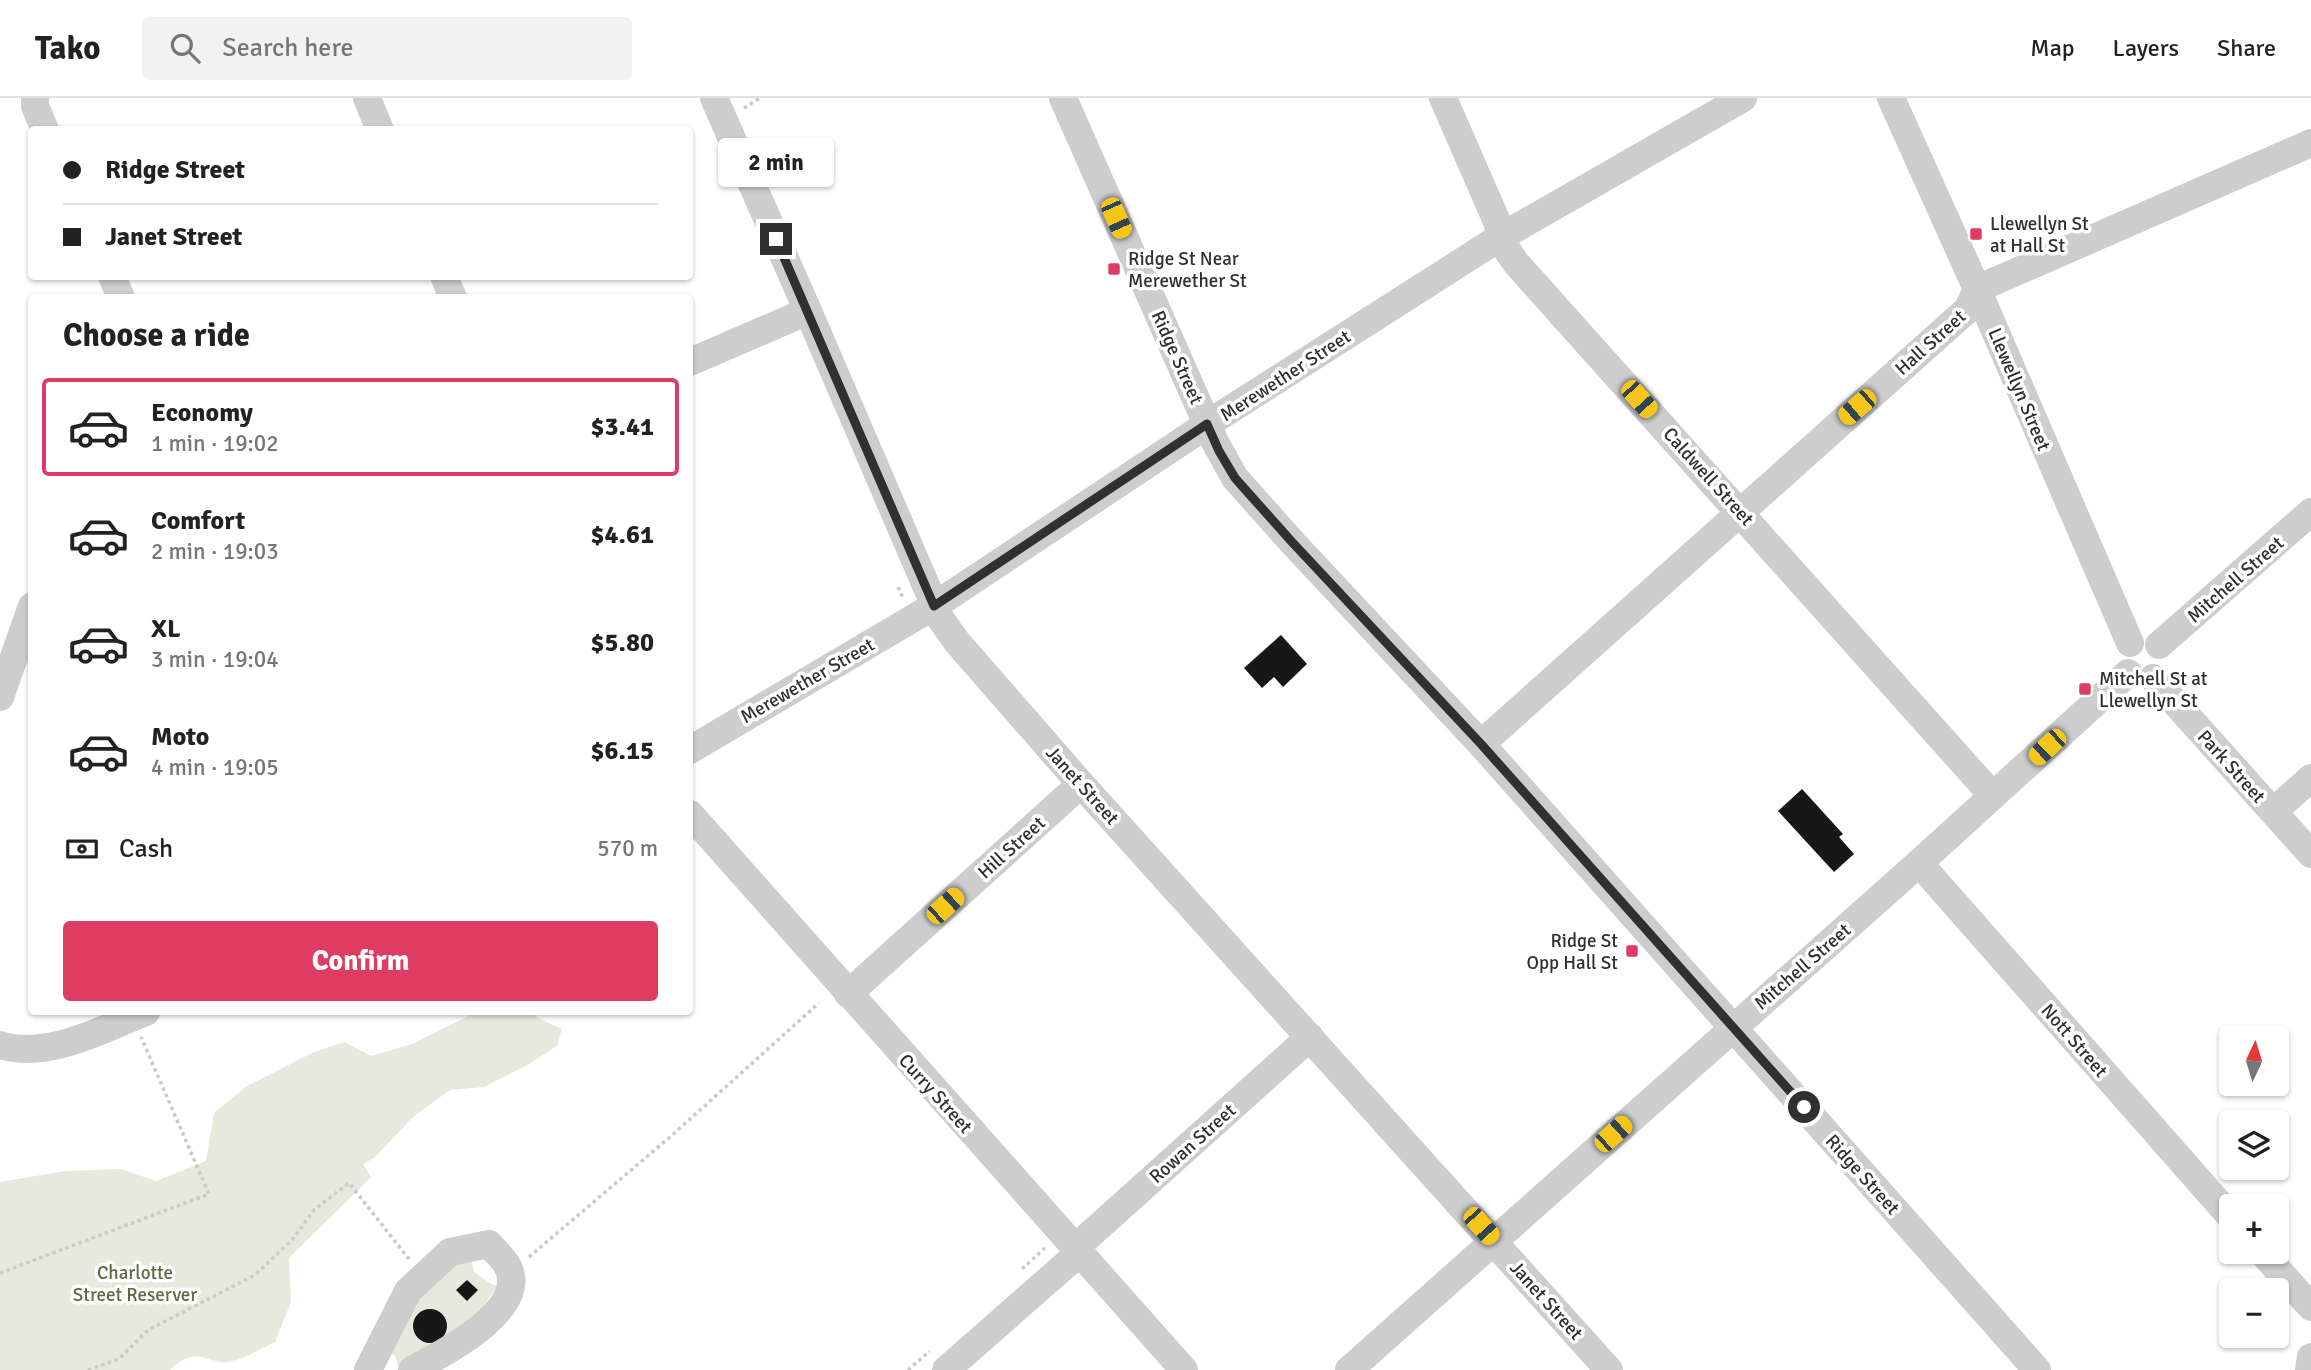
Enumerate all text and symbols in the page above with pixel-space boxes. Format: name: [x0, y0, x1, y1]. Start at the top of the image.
search box: [142, 17, 632, 80]
text: Tako: [35, 28, 100, 69]
icon: search: [166, 29, 204, 67]
text: Search here: [222, 32, 353, 64]
text: Map: [2030, 33, 2075, 63]
text: Layers: [2113, 33, 2179, 63]
text: Share: [2217, 33, 2276, 63]
callout: 2 min: [718, 138, 834, 186]
text: 2 min: [748, 148, 804, 177]
text: Ridge Street: [105, 154, 245, 186]
car: [1098, 195, 1135, 241]
place label: Llewellyn St at Hall St: [1990, 212, 2089, 258]
text: Janet Street: [105, 221, 242, 253]
route end: [760, 223, 792, 255]
marker: Llewellyn St at Hall St: [1968, 226, 1984, 242]
place label: Ridge St Near Merewether St: [1128, 247, 1247, 293]
marker: Ridge St Near Merewether St: [1106, 261, 1122, 277]
street label: Hall Street: [1890, 304, 1971, 381]
street label: Ridge Street: [1146, 307, 1208, 408]
text: Choose a ride: [63, 316, 250, 355]
street label: Merewether Street: [1216, 324, 1356, 427]
street label: Llewellyn Street: [1982, 324, 2056, 455]
car: [1618, 376, 1661, 422]
car: [1835, 385, 1880, 429]
icon: car: [67, 396, 130, 459]
text: Economy: [151, 397, 253, 429]
text: $3.41: [590, 411, 654, 443]
street label: Caldwell Street: [1658, 423, 1759, 531]
text: 1 min · 19:02: [151, 429, 279, 458]
icon: car: [67, 504, 130, 567]
text: Comfort: [151, 505, 245, 537]
text: $4.61: [590, 519, 654, 551]
street label: Mitchell Street: [2182, 531, 2289, 628]
text: 2 min · 19:03: [151, 537, 279, 566]
icon: car: [67, 612, 130, 675]
text: XL: [151, 613, 181, 645]
text: $5.80: [590, 627, 654, 659]
street label: Merewether Street: [736, 633, 879, 729]
text: 3 min · 19:04: [151, 645, 279, 674]
place label: Mitchell St at Llewellyn St: [2099, 667, 2208, 713]
marker: Mitchell St at Llewellyn St: [2077, 681, 2093, 697]
icon: car: [67, 720, 130, 783]
text: Moto: [151, 721, 209, 753]
car: [2025, 725, 2070, 769]
street label: Park Street: [2192, 725, 2271, 808]
text: $6.15: [590, 735, 654, 767]
street label: Janet Street: [1041, 741, 1124, 830]
text: 4 min · 19:05: [151, 753, 279, 782]
street label: Hill Street: [973, 811, 1051, 884]
icon: cash: [63, 830, 101, 868]
text: Cash: [119, 833, 173, 865]
text: 570 m: [597, 834, 658, 863]
car: [923, 884, 968, 928]
street label: Mitchell Street: [1749, 918, 1856, 1015]
button: Confirm: [63, 921, 658, 1001]
place label: Ridge St Opp Hall St: [1526, 929, 1618, 975]
marker: Ridge St Opp Hall St: [1624, 943, 1640, 959]
street label: Nott Street: [2036, 999, 2113, 1083]
north arrow: [2219, 1026, 2289, 1096]
map controls: [2219, 1026, 2289, 1348]
street label: Curry Street: [893, 1049, 977, 1139]
route start: [1788, 1091, 1820, 1123]
street label: Rowan Street: [1144, 1098, 1241, 1189]
button: layers: [2219, 1110, 2289, 1180]
car: [1591, 1112, 1636, 1156]
street label: Ridge Street: [1820, 1130, 1905, 1220]
button: +: [2219, 1194, 2289, 1264]
car: [1460, 1203, 1503, 1249]
street label: Janet Street: [1505, 1256, 1588, 1345]
park label: Charlotte Street Reserver: [73, 1261, 197, 1307]
button: −: [2219, 1278, 2289, 1348]

